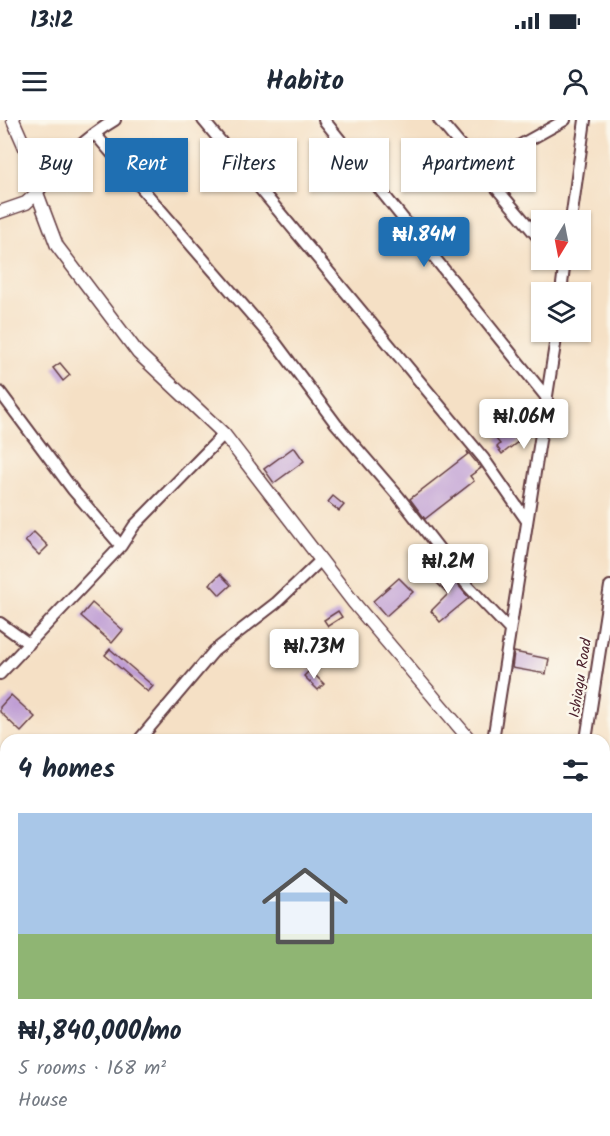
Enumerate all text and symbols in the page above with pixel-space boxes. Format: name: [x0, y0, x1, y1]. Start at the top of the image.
text: 13:12: [30, 4, 74, 39]
text: Habito: [266, 60, 344, 103]
icon: menu: [18, 65, 51, 98]
icon: person: [559, 65, 592, 98]
chip: Buy: [18, 138, 93, 192]
chip: Rent: [105, 138, 188, 192]
chip: Filters: [200, 138, 297, 192]
chip: New: [309, 138, 389, 192]
chip: Apartment: [401, 138, 536, 192]
north arrow: [531, 210, 591, 270]
map controls: [531, 210, 591, 342]
pin: ₦1.84M: [375, 217, 473, 268]
text: ₦1.84M: [392, 220, 456, 252]
button: layers: [531, 282, 591, 342]
pin: ₦1.06M: [475, 399, 573, 450]
text: ₦1.06M: [493, 402, 555, 434]
pin: ₦1.2M: [406, 544, 490, 595]
text: ₦1.2M: [422, 547, 474, 579]
pin: ₦1.73M: [265, 629, 363, 680]
text: ₦1.73M: [284, 632, 344, 664]
street label: Ishiagu Road: [563, 636, 599, 720]
text: 4 homes: [18, 749, 115, 791]
icon: filters: [559, 754, 592, 787]
icon: home: [251, 852, 359, 960]
text: ₦1,840,000/mo: [18, 1011, 182, 1053]
text: 5 rooms · 168 m²: [18, 1053, 166, 1085]
text: House: [18, 1085, 68, 1117]

